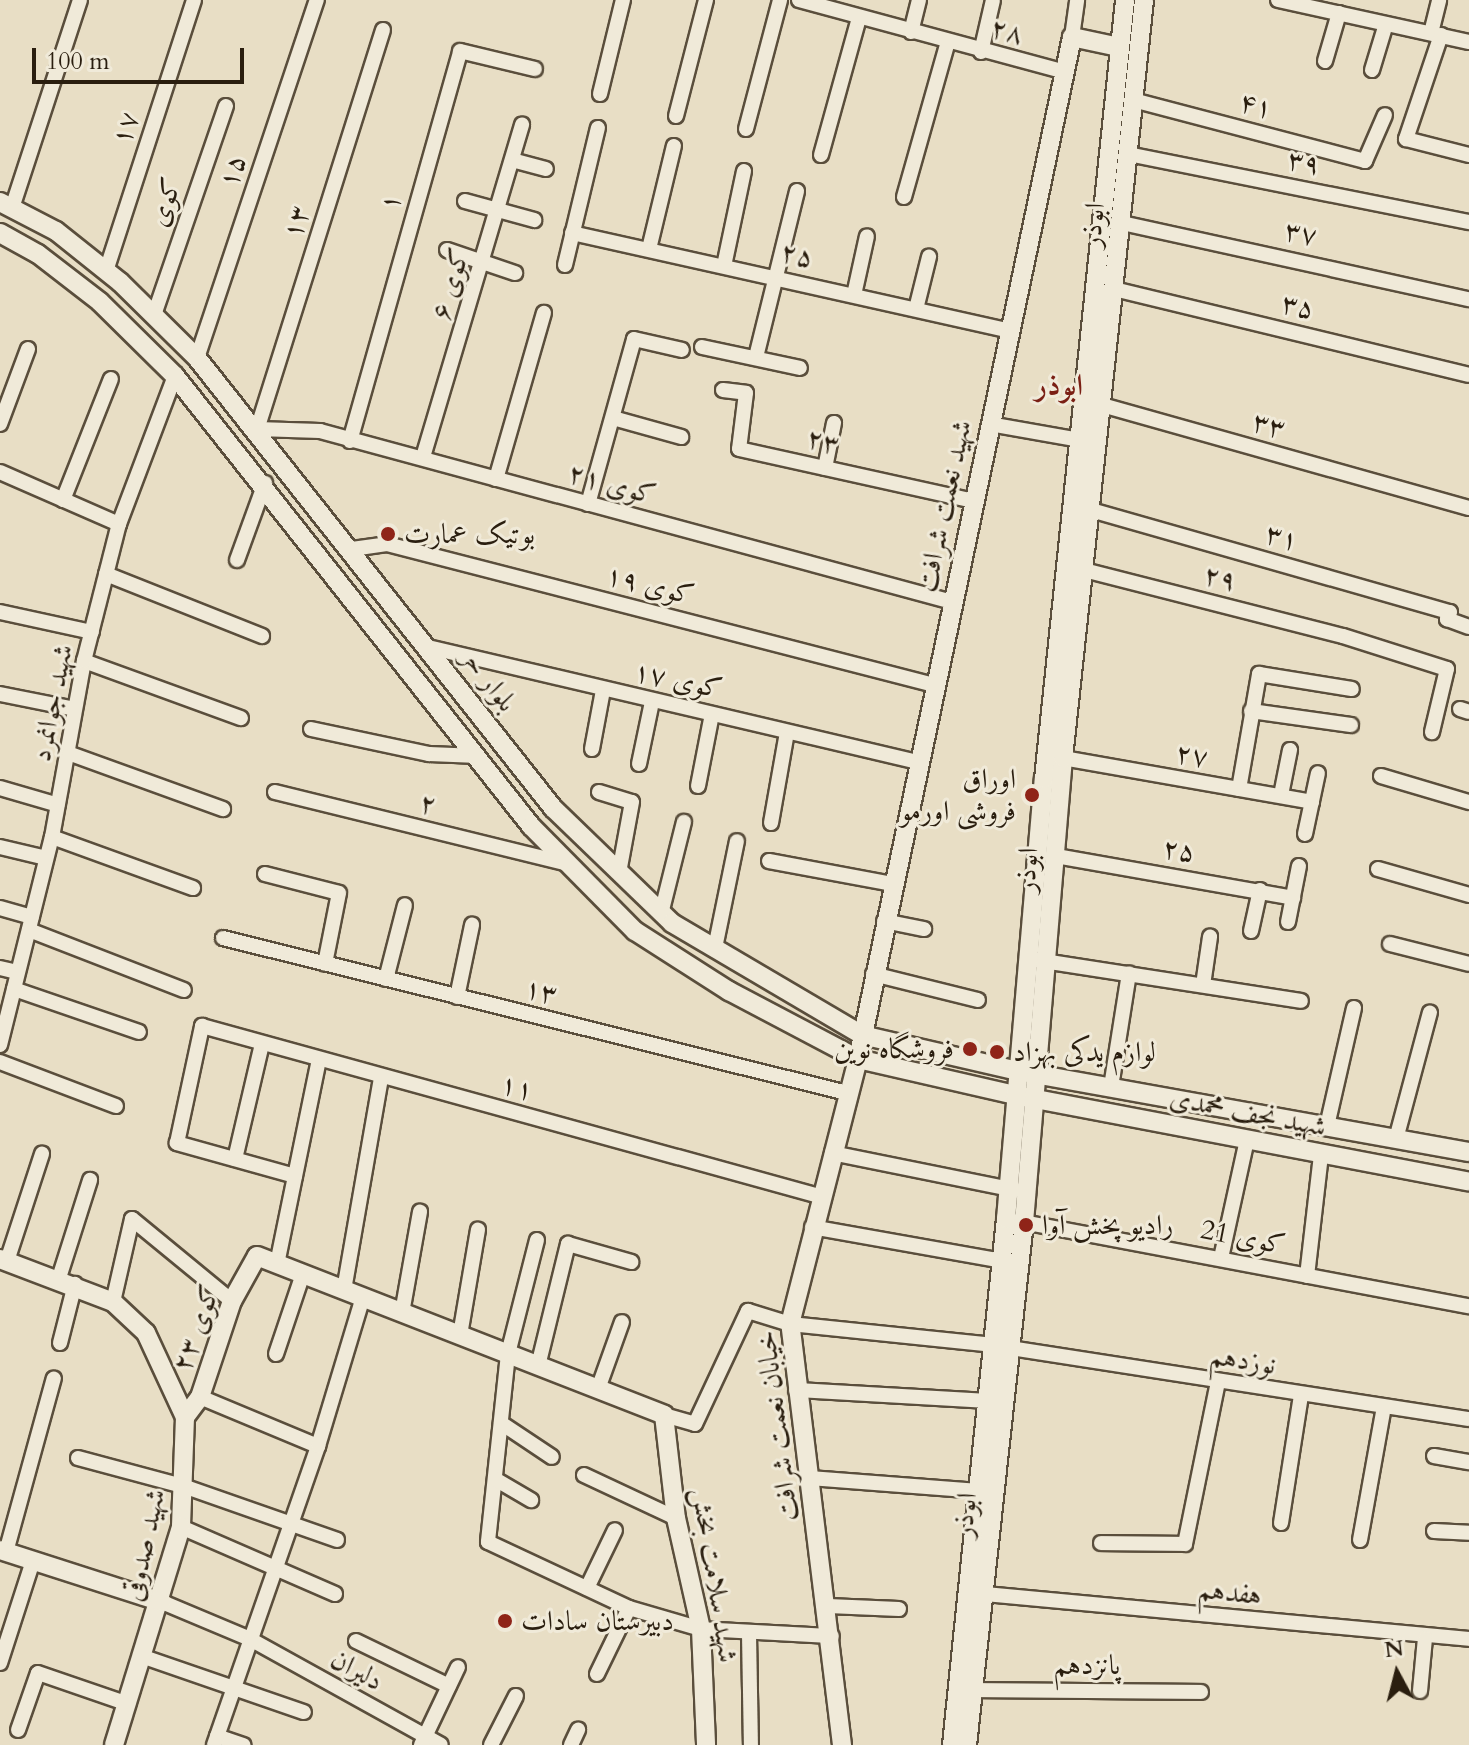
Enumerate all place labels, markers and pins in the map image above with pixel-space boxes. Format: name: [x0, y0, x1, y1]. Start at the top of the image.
place label: بوتیک عمارت: [404, 517, 535, 551]
marker: بوتیک عمارت: [379, 525, 397, 543]
place label: اوراق فروشی اورمو: [900, 762, 1016, 828]
marker: اوراق فروشی اورمو: [1023, 786, 1041, 804]
place label: فروشگاه نوین: [834, 1032, 954, 1066]
place label: لوازم یدکی بهزاد: [1013, 1035, 1156, 1069]
marker: فروشگاه نوین: [961, 1040, 979, 1058]
marker: لوازم یدکی بهزاد: [988, 1043, 1006, 1061]
place label: رادیو پخش آوا: [1042, 1208, 1173, 1242]
marker: رادیو پخش آوا: [1017, 1216, 1035, 1234]
place label: دبیرستان سادات: [521, 1604, 674, 1638]
marker: دبیرستان سادات: [496, 1612, 514, 1630]

